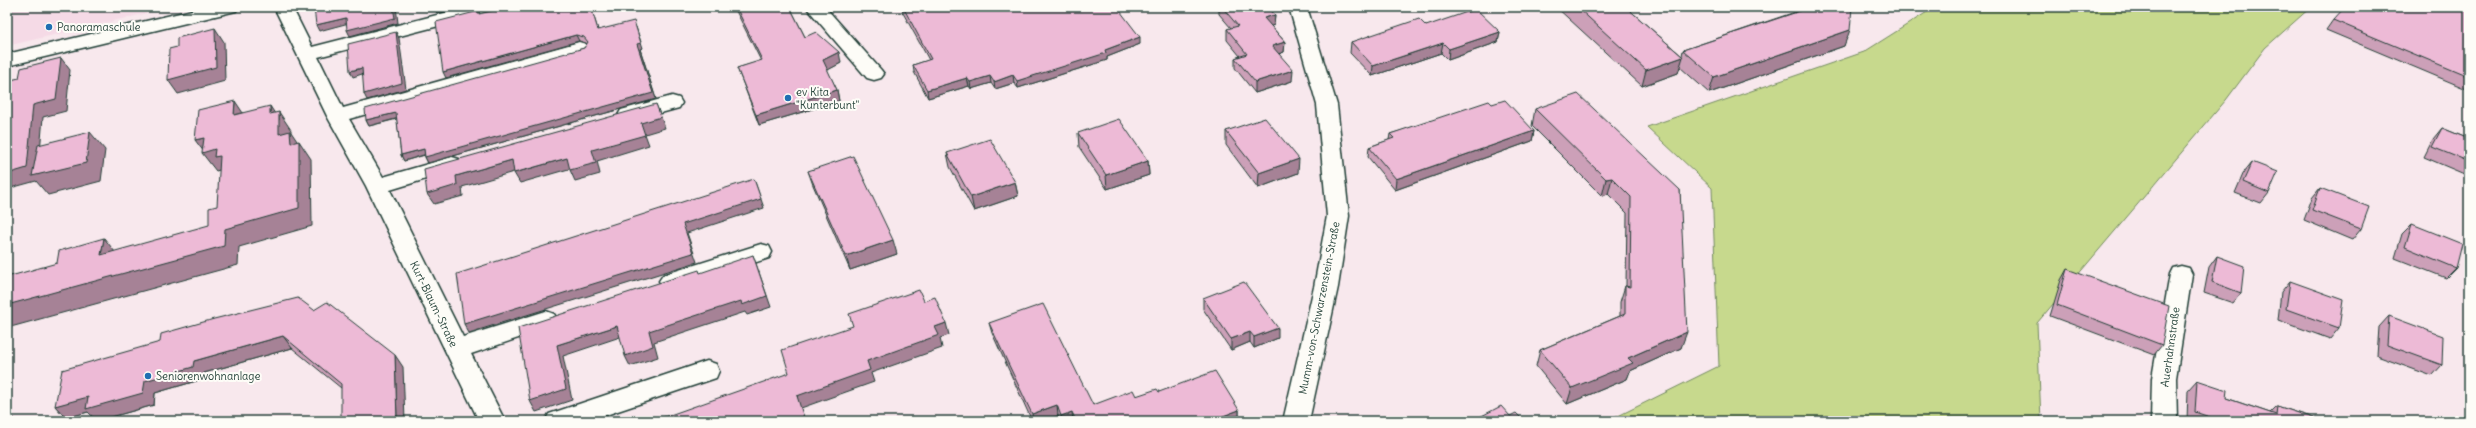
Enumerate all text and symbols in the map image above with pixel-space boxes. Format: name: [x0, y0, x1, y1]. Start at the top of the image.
place label: Panoramaschule: [57, 20, 141, 34]
marker: Panoramaschule: [44, 22, 54, 32]
place label: ev Kita "Kunterbunt": [796, 85, 860, 112]
marker: ev Kita "Kunterbunt": [783, 93, 793, 103]
street label: Mumm-von-Schwarzenstein-Straße: [1295, 220, 1343, 396]
street label: Kurt-Blaum-Straße: [407, 259, 461, 349]
street label: Auerhahnstraße: [2157, 306, 2183, 388]
place label: Seniorenwohnanlage: [156, 369, 260, 383]
marker: Seniorenwohnanlage: [143, 371, 153, 381]

